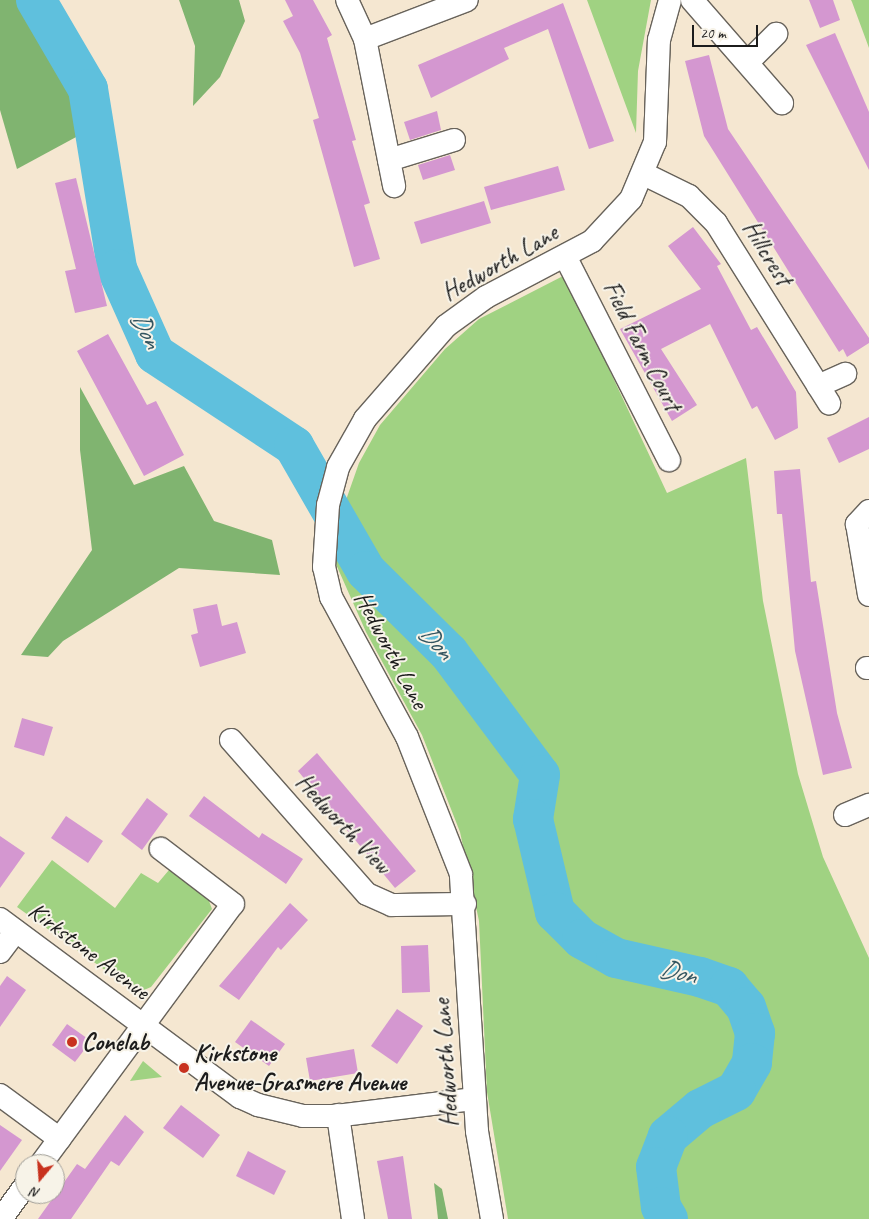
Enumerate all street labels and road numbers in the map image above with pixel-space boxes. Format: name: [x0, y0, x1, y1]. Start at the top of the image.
street label: Hillcrest: [736, 215, 798, 291]
street label: Hedworth Lane: [436, 218, 564, 308]
street label: Field Farm Court: [596, 275, 688, 417]
street label: Hedworth Lane: [347, 586, 435, 714]
street label: Hedworth View: [289, 768, 397, 880]
street label: Kirkstone Avenue: [22, 896, 156, 1006]
street label: Hedworth Lane: [427, 997, 465, 1129]

